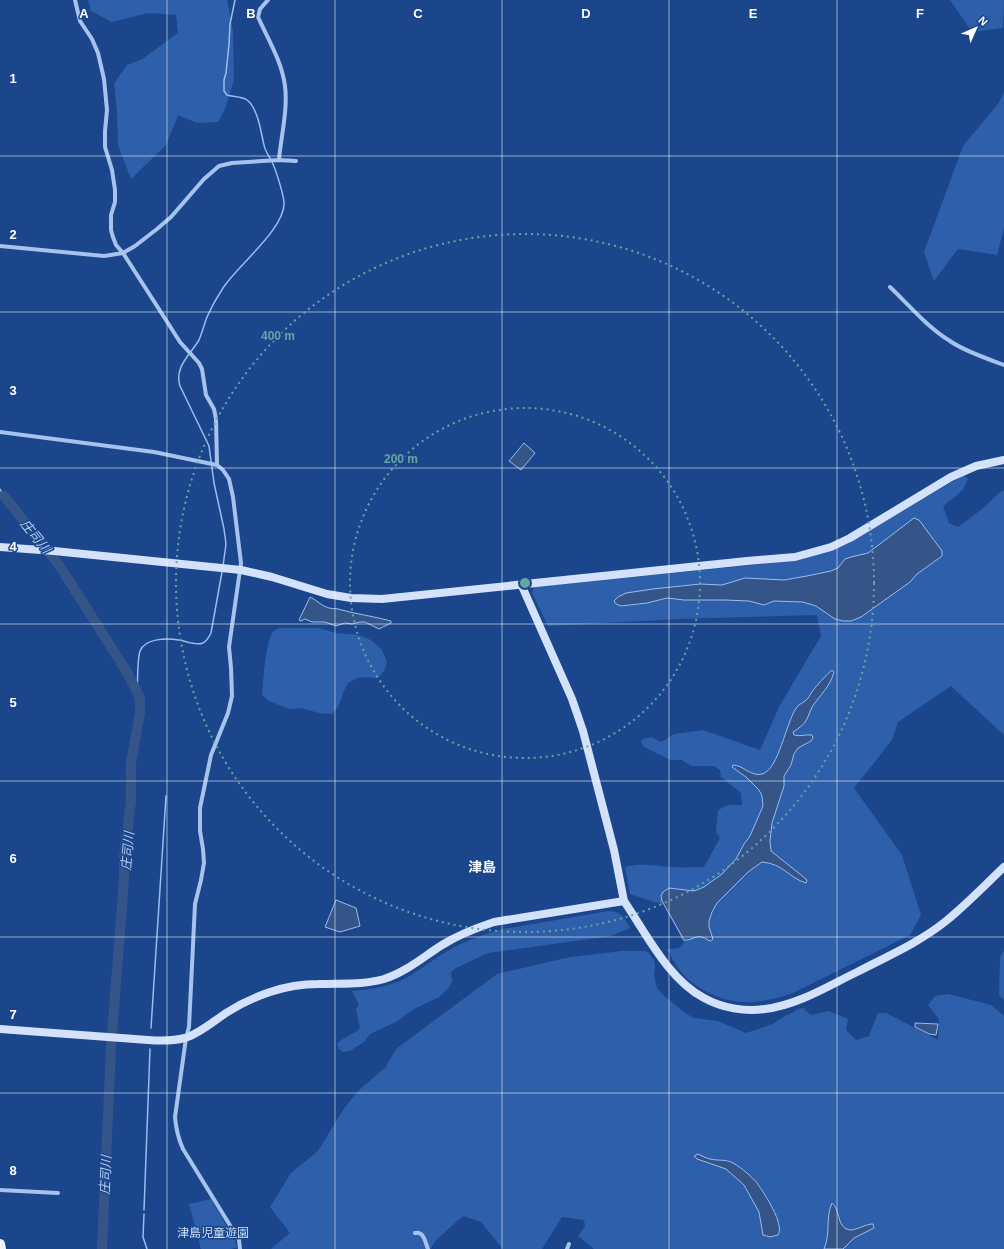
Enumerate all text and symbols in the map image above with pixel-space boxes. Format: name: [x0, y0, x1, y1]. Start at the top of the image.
text: A: [79, 6, 89, 21]
text: B: [246, 6, 256, 21]
text: C: [413, 6, 423, 21]
text: D: [581, 6, 591, 21]
text: E: [749, 6, 758, 21]
text: F: [916, 6, 924, 21]
north arrow: [956, 8, 996, 48]
text: N: [976, 14, 990, 28]
text: 1: [9, 71, 17, 86]
text: 2: [9, 227, 17, 242]
text: 400 m: [261, 329, 295, 343]
text: 3: [9, 383, 17, 398]
text: 200 m: [384, 452, 418, 466]
water label: 庄司川: [18, 516, 55, 558]
text: 4: [9, 539, 17, 554]
centre of rings: [518, 576, 532, 590]
text: 5: [9, 695, 17, 710]
water label: 庄司川: [118, 829, 137, 871]
text: 6: [9, 851, 17, 866]
district label: 津島: [468, 859, 496, 875]
text: 7: [9, 1007, 17, 1022]
water label: 庄司川: [97, 1153, 114, 1195]
text: 8: [9, 1163, 17, 1178]
park label: 津島児童遊園: [177, 1226, 249, 1240]

